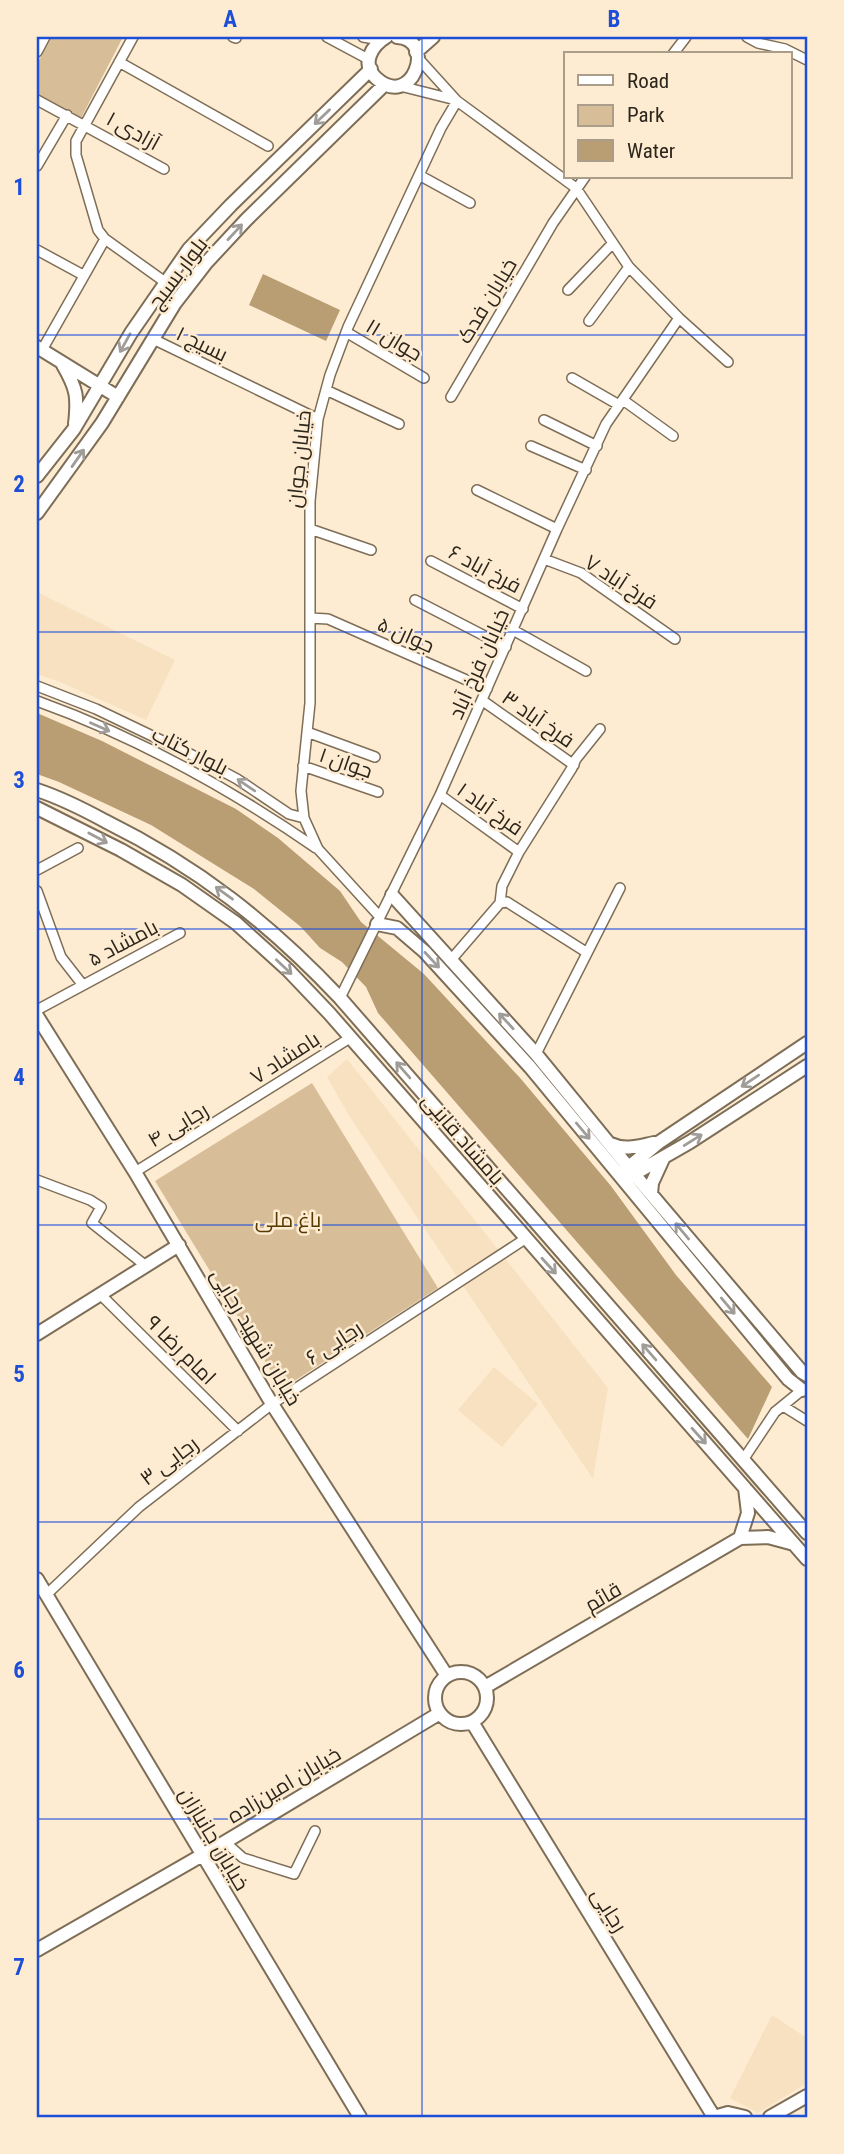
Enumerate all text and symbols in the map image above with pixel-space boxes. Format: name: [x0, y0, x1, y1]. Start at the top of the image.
text: A: [223, 6, 237, 33]
text: B: [608, 6, 620, 33]
legend: [564, 52, 792, 178]
text: Road: [627, 69, 669, 93]
text: Park: [627, 103, 665, 127]
street label: آزادی ۱: [102, 107, 164, 156]
one-way arrow: [314, 108, 331, 125]
text: Water: [627, 139, 675, 163]
text: 1: [13, 174, 25, 201]
one-way arrow: [227, 224, 244, 241]
street label: بلوار بسیج: [143, 233, 214, 315]
street label: خیابان فدک: [452, 254, 523, 348]
street label: جوان ۱۱: [361, 314, 426, 367]
street label: بسیج ۱: [171, 321, 232, 368]
one-way arrow: [118, 332, 132, 352]
street label: خیابان جوان: [282, 409, 317, 509]
one-way arrow: [71, 449, 85, 468]
text: 2: [13, 471, 25, 498]
street label: فرخ آباد ۶: [444, 540, 525, 600]
street label: فرخ آباد ۷: [579, 550, 662, 616]
street label: خیابان فرخ آباد: [444, 605, 516, 724]
street label: جوان ۵: [373, 612, 438, 659]
street label: فرخ آباد ۳: [496, 685, 579, 754]
one-way arrow: [89, 721, 110, 734]
street label: بلوار کتاب: [148, 722, 232, 780]
street label: جوان ۱: [316, 743, 376, 784]
text: 3: [13, 767, 25, 794]
one-way arrow: [236, 778, 256, 792]
street label: فرخ آباد ۱: [451, 778, 528, 842]
one-way arrow: [87, 832, 108, 845]
one-way arrow: [215, 886, 234, 901]
street label: بامشاد ۵: [84, 915, 162, 971]
one-way arrow: [424, 951, 440, 969]
one-way arrow: [275, 958, 292, 975]
one-way arrow: [497, 1013, 514, 1030]
street label: بامشاد ۷: [246, 1027, 324, 1089]
one-way arrow: [395, 1061, 411, 1079]
text: 4: [13, 1064, 25, 1091]
one-way arrow: [741, 1074, 761, 1088]
street label: بامشاد قاینی: [416, 1088, 509, 1190]
street label: رجایی ۴: [143, 1098, 213, 1153]
one-way arrow: [575, 1121, 590, 1139]
one-way arrow: [682, 1132, 702, 1146]
park label: باغ ملی: [255, 1208, 321, 1234]
one-way arrow: [674, 1223, 690, 1241]
one-way arrow: [540, 1256, 556, 1274]
street label: خیابان شهید رجایی: [205, 1264, 306, 1410]
one-way arrow: [720, 1296, 736, 1314]
street label: امام رضا ۹: [140, 1310, 221, 1391]
street label: رجایی ۶: [301, 1316, 367, 1371]
one-way arrow: [641, 1343, 657, 1361]
text: 5: [13, 1361, 25, 1388]
one-way arrow: [691, 1427, 708, 1444]
street label: رجایی ۳: [135, 1431, 203, 1491]
street label: قائم: [580, 1577, 627, 1619]
text: 6: [13, 1657, 25, 1684]
street label: خیابان امین‌زاده: [223, 1742, 346, 1829]
street label: خیابان جانبازان: [173, 1783, 254, 1895]
street label: رجایی: [585, 1883, 632, 1937]
text: 7: [13, 1954, 25, 1981]

